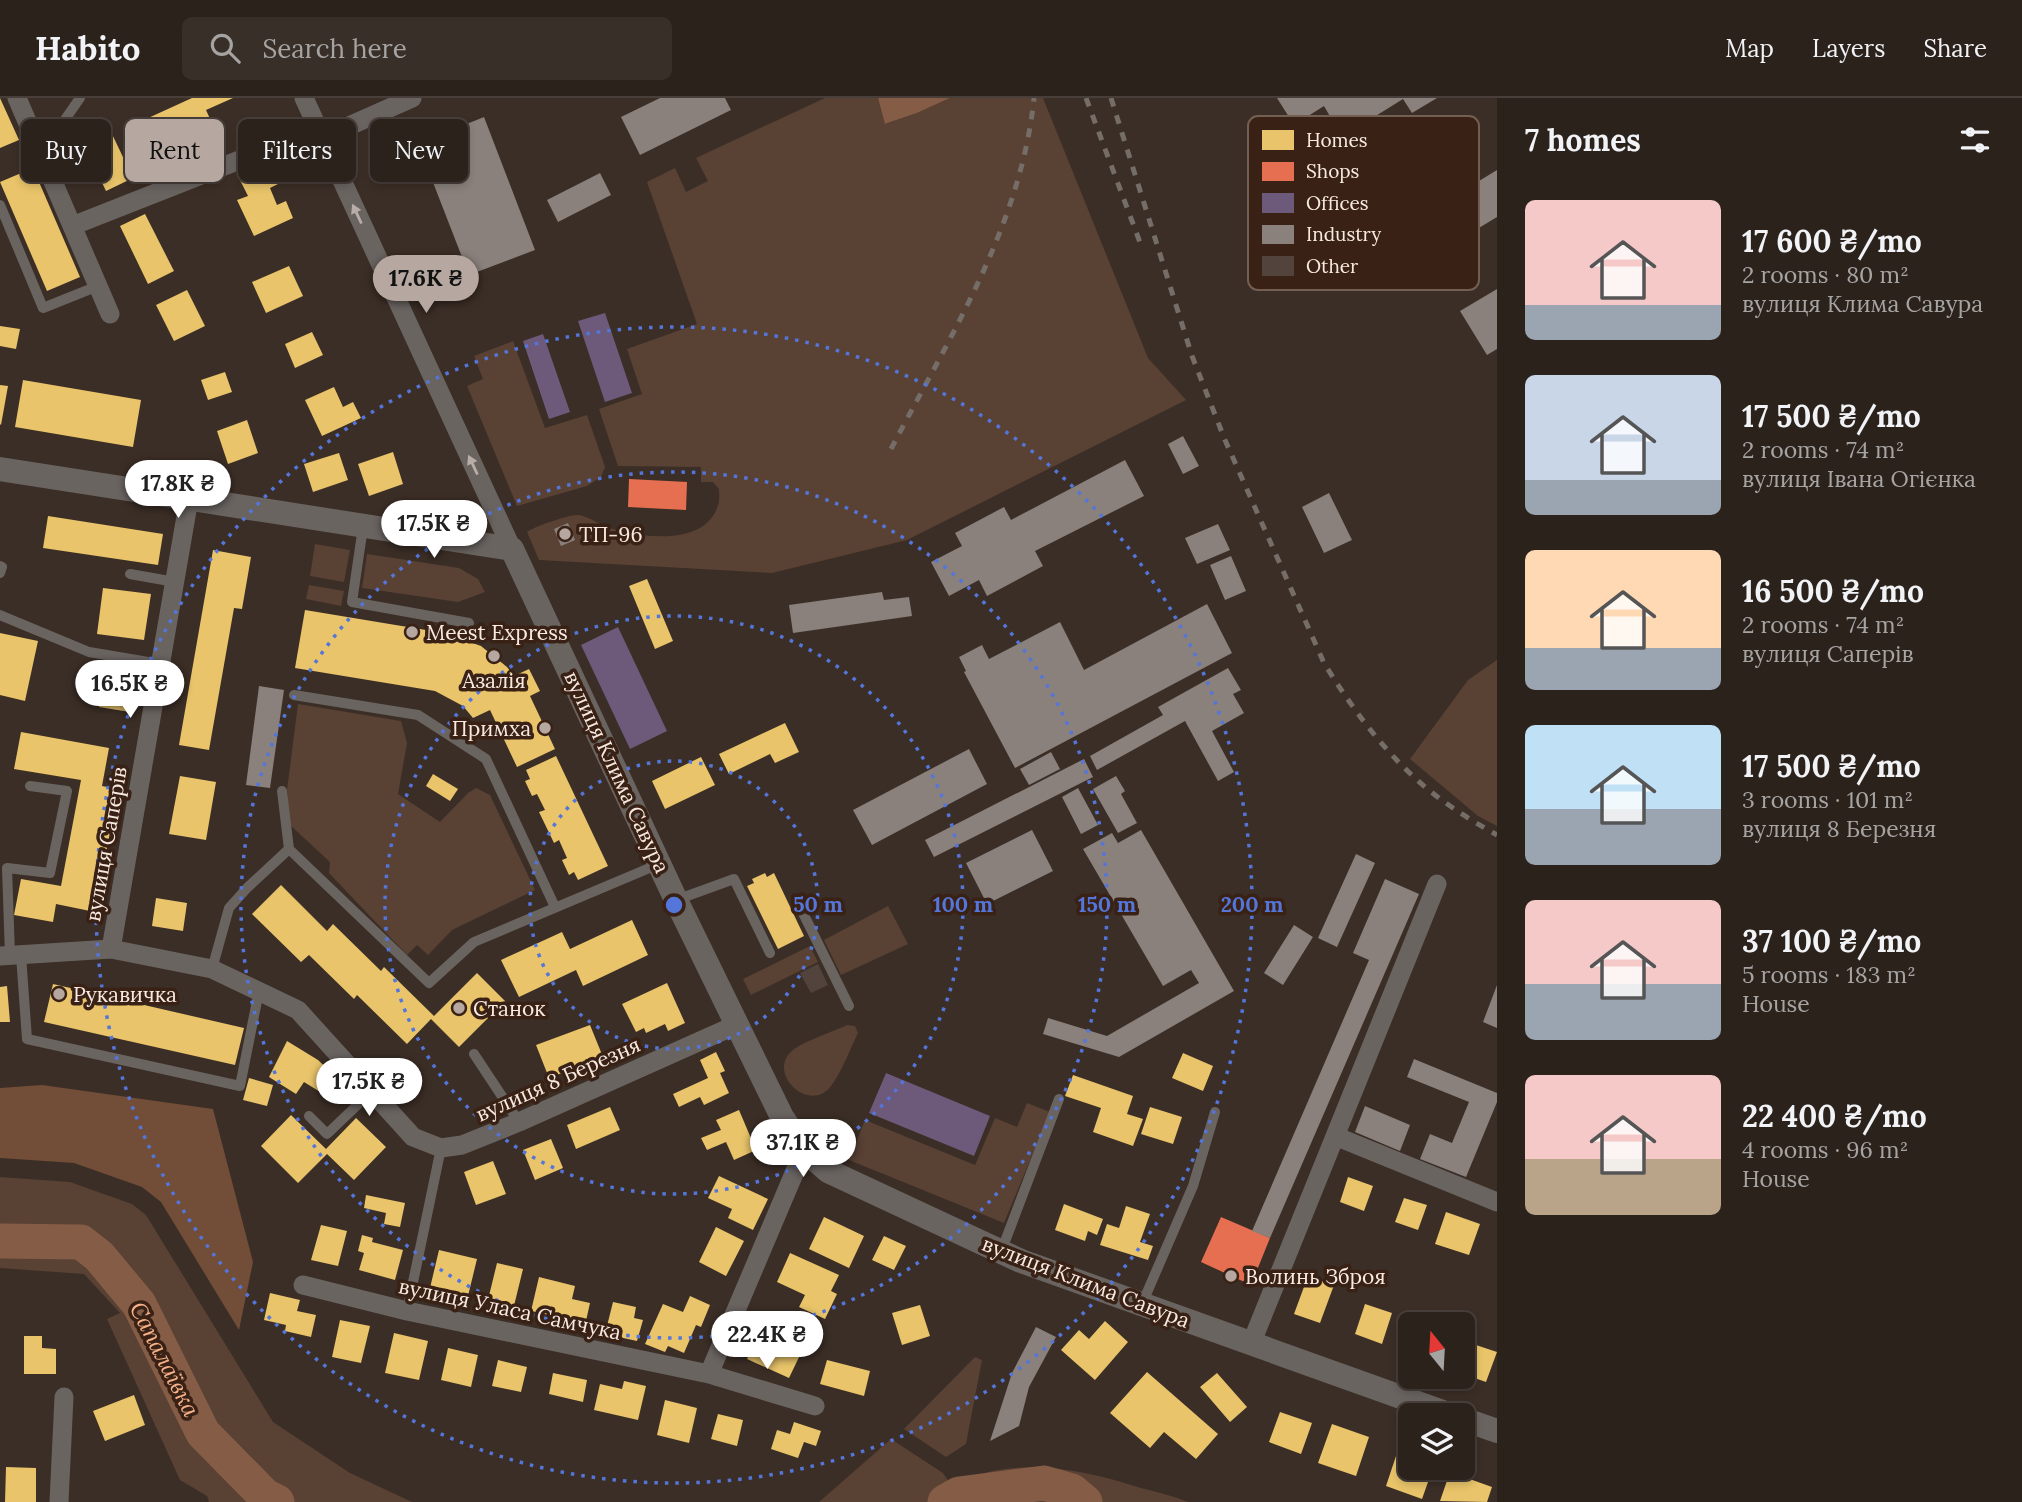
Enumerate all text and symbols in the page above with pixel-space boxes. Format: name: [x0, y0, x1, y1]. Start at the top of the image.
search box: [182, 17, 672, 80]
text: Habito: [35, 27, 140, 69]
icon: search: [206, 29, 244, 67]
text: Search here: [262, 32, 407, 65]
text: Map: [1725, 33, 1774, 64]
text: Layers: [1812, 33, 1885, 64]
text: Share: [1923, 33, 1987, 64]
legend: [1248, 116, 1479, 290]
chip: Buy: [21, 119, 111, 182]
chip: Rent: [125, 119, 224, 182]
chip: Filters: [238, 119, 356, 182]
chip: New: [370, 119, 468, 182]
text: 7 homes: [1525, 121, 1641, 159]
icon: filters: [1956, 121, 1994, 159]
text: Homes: [1306, 128, 1368, 152]
text: Shops: [1306, 159, 1360, 183]
text: Offices: [1306, 191, 1369, 215]
one-way arrow: [352, 204, 363, 224]
text: Industry: [1306, 222, 1381, 246]
text: 17 600 ₴/mo: [1742, 222, 1922, 260]
icon: home: [1581, 228, 1665, 312]
text: Other: [1306, 254, 1359, 278]
pin: 17.6K ₴: [361, 256, 491, 315]
text: 2 rooms · 80 m²: [1742, 260, 1909, 289]
text: 17.6K ₴: [389, 263, 463, 292]
text: вулиця Клима Савура: [1742, 289, 1983, 318]
text: 17 500 ₴/mo: [1742, 397, 1921, 435]
icon: home: [1581, 403, 1665, 487]
text: 2 rooms · 74 m²: [1742, 435, 1904, 464]
one-way arrow: [468, 455, 479, 475]
pin: 17.8K ₴: [113, 460, 243, 520]
text: вулиця Івана Огієнка: [1742, 464, 1976, 493]
text: 17.8K ₴: [141, 468, 215, 497]
pin: 17.5K ₴: [369, 500, 499, 560]
text: 17.5K ₴: [397, 508, 471, 537]
place label: ТП-96: [579, 521, 643, 548]
marker: ТП-96: [557, 526, 573, 542]
text: 16 500 ₴/mo: [1742, 572, 1924, 610]
icon: home: [1581, 578, 1665, 662]
text: 2 rooms · 74 m²: [1742, 610, 1904, 639]
place label: Meest Express: [426, 619, 568, 646]
marker: Meest Express: [404, 624, 420, 640]
text: вулиця Саперів: [1742, 639, 1914, 668]
marker: Азалія: [486, 648, 502, 664]
pin: 16.5K ₴: [65, 660, 195, 720]
place label: Азалія: [461, 667, 526, 694]
street label: вулиця Клима Савура: [558, 667, 676, 878]
text: 16.5K ₴: [91, 668, 169, 697]
place label: Примха: [452, 715, 531, 742]
marker: Примха: [537, 720, 553, 736]
text: 17 500 ₴/mo: [1742, 747, 1921, 785]
icon: home: [1581, 753, 1665, 837]
street label: вулиця Саперів: [79, 764, 133, 923]
text: 3 rooms · 101 m²: [1742, 785, 1913, 814]
text: вулиця 8 Березня: [1742, 814, 1936, 843]
text: 50 m: [793, 891, 843, 918]
text: 100 m: [933, 891, 993, 918]
text: 150 m: [1078, 891, 1136, 918]
text: 200 m: [1221, 891, 1283, 918]
centre of rings: [662, 893, 686, 917]
text: 37 100 ₴/mo: [1742, 922, 1921, 960]
icon: home: [1581, 928, 1665, 1012]
text: 5 rooms · 183 m²: [1742, 960, 1916, 989]
place label: Рукавичка: [73, 981, 177, 1008]
marker: Рукавичка: [51, 986, 67, 1002]
text: House: [1742, 989, 1810, 1018]
place label: Станок: [473, 995, 546, 1022]
marker: Станок: [451, 1000, 467, 1016]
street label: вулиця 8 Березня: [472, 1031, 644, 1127]
pin: 17.5K ₴: [304, 1058, 434, 1118]
text: 17.5K ₴: [332, 1066, 406, 1095]
text: 22 400 ₴/mo: [1742, 1097, 1927, 1135]
icon: home: [1581, 1103, 1665, 1187]
pin: 37.1K ₴: [738, 1119, 868, 1179]
text: 37.1K ₴: [766, 1127, 840, 1156]
text: 4 rooms · 96 m²: [1742, 1135, 1908, 1164]
text: House: [1742, 1164, 1810, 1193]
street label: вулиця Клима Савура: [978, 1230, 1194, 1334]
place label: Волинь Зброя: [1245, 1263, 1386, 1290]
marker: Волинь Зброя: [1223, 1268, 1239, 1284]
street label: вулиця Уласа Самчука: [396, 1272, 624, 1346]
water label: Сапалаївка: [124, 1297, 206, 1422]
pin: 22.4K ₴: [702, 1312, 832, 1371]
north arrow: [1398, 1312, 1475, 1390]
map controls: [1398, 1312, 1475, 1480]
text: 22.4K ₴: [727, 1319, 807, 1348]
button: layers: [1398, 1403, 1475, 1480]

